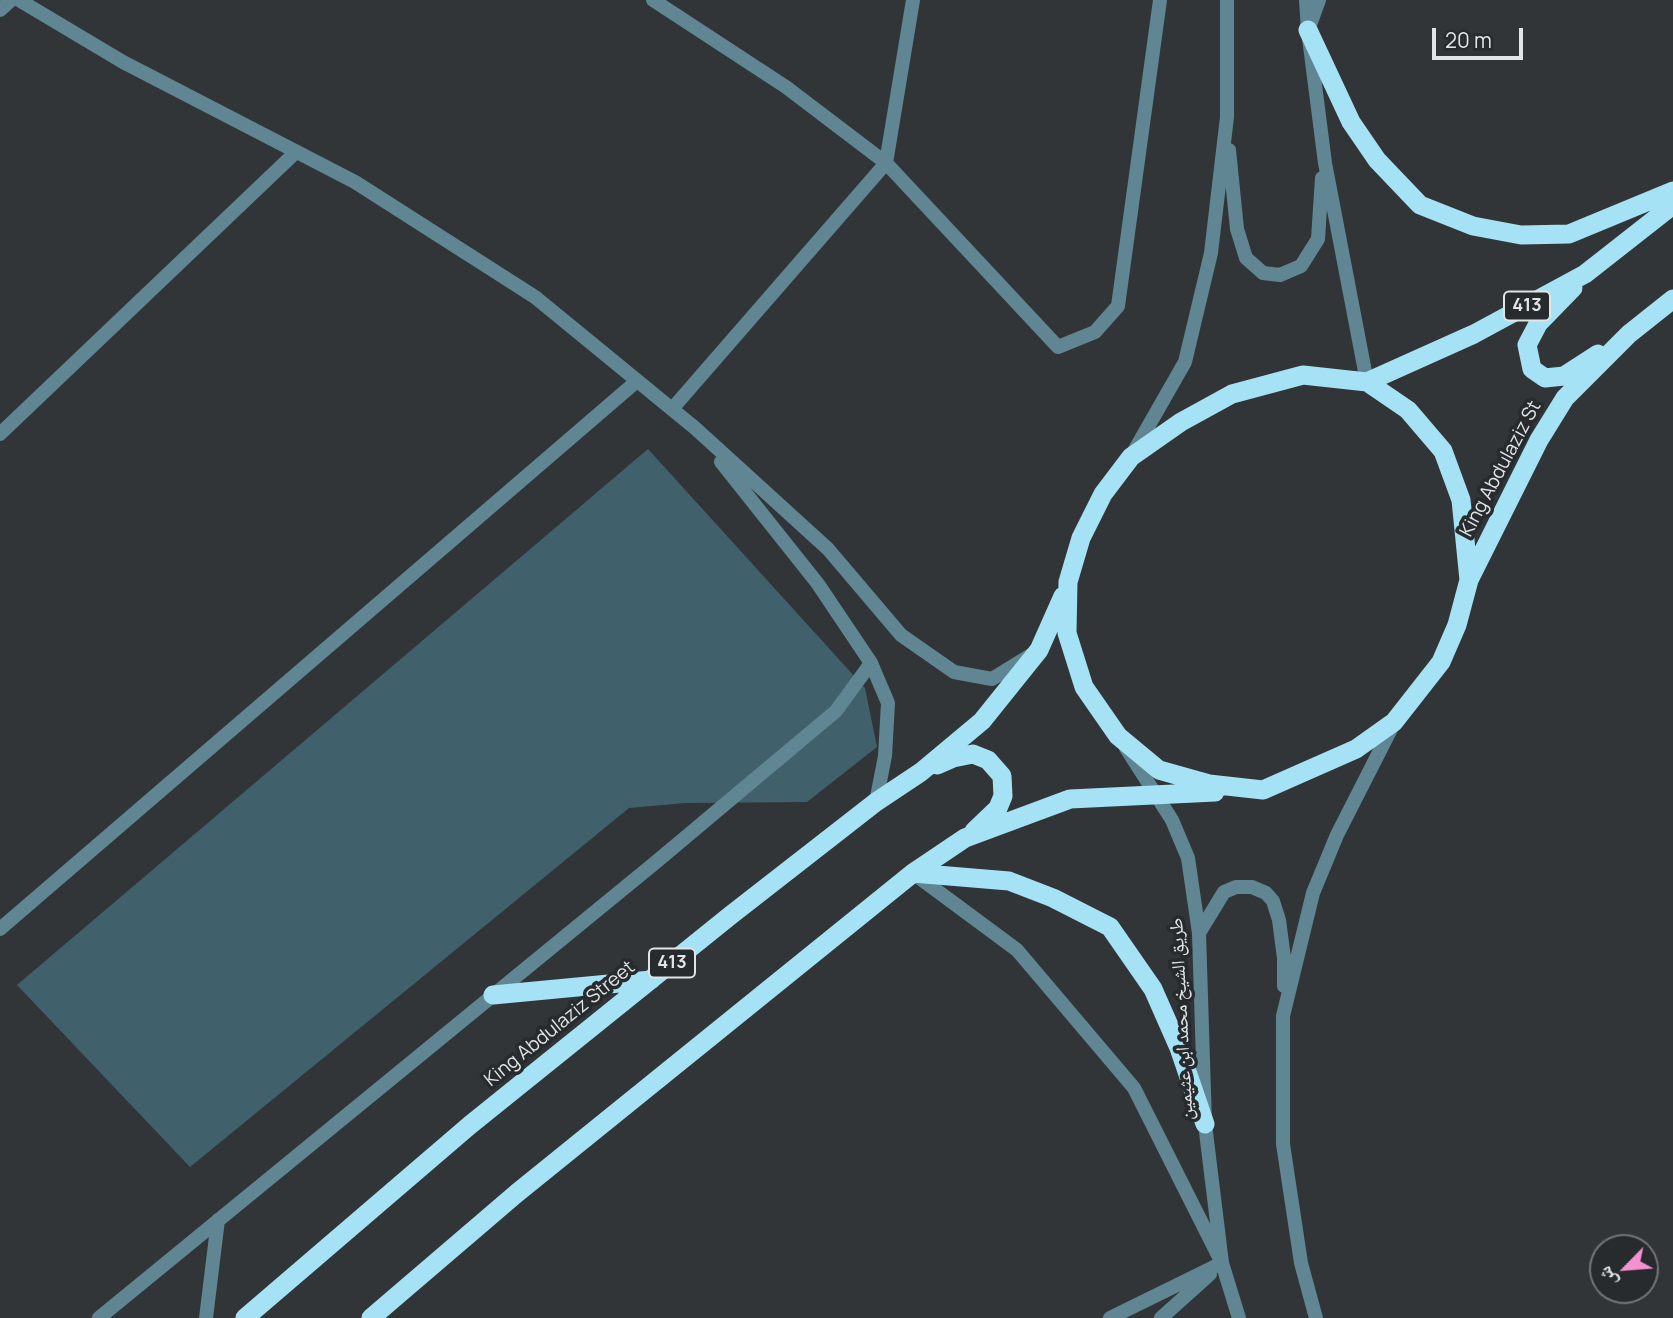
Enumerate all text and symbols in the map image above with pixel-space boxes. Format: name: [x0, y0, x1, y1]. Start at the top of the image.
scale bar: [1435, 14, 1526, 58]
text: 20 m: [1445, 26, 1492, 54]
road number: 413: [1504, 292, 1550, 320]
street label: King Abdulaziz St: [1456, 397, 1546, 541]
street label: طريق الشيخ محمد ابن عثيمين: [1165, 917, 1199, 1121]
road number: 413: [649, 948, 695, 978]
street label: King Abdulaziz Street: [480, 956, 640, 1092]
north arrow: [1589, 1234, 1659, 1304]
text: ش: [1591, 1262, 1623, 1292]

